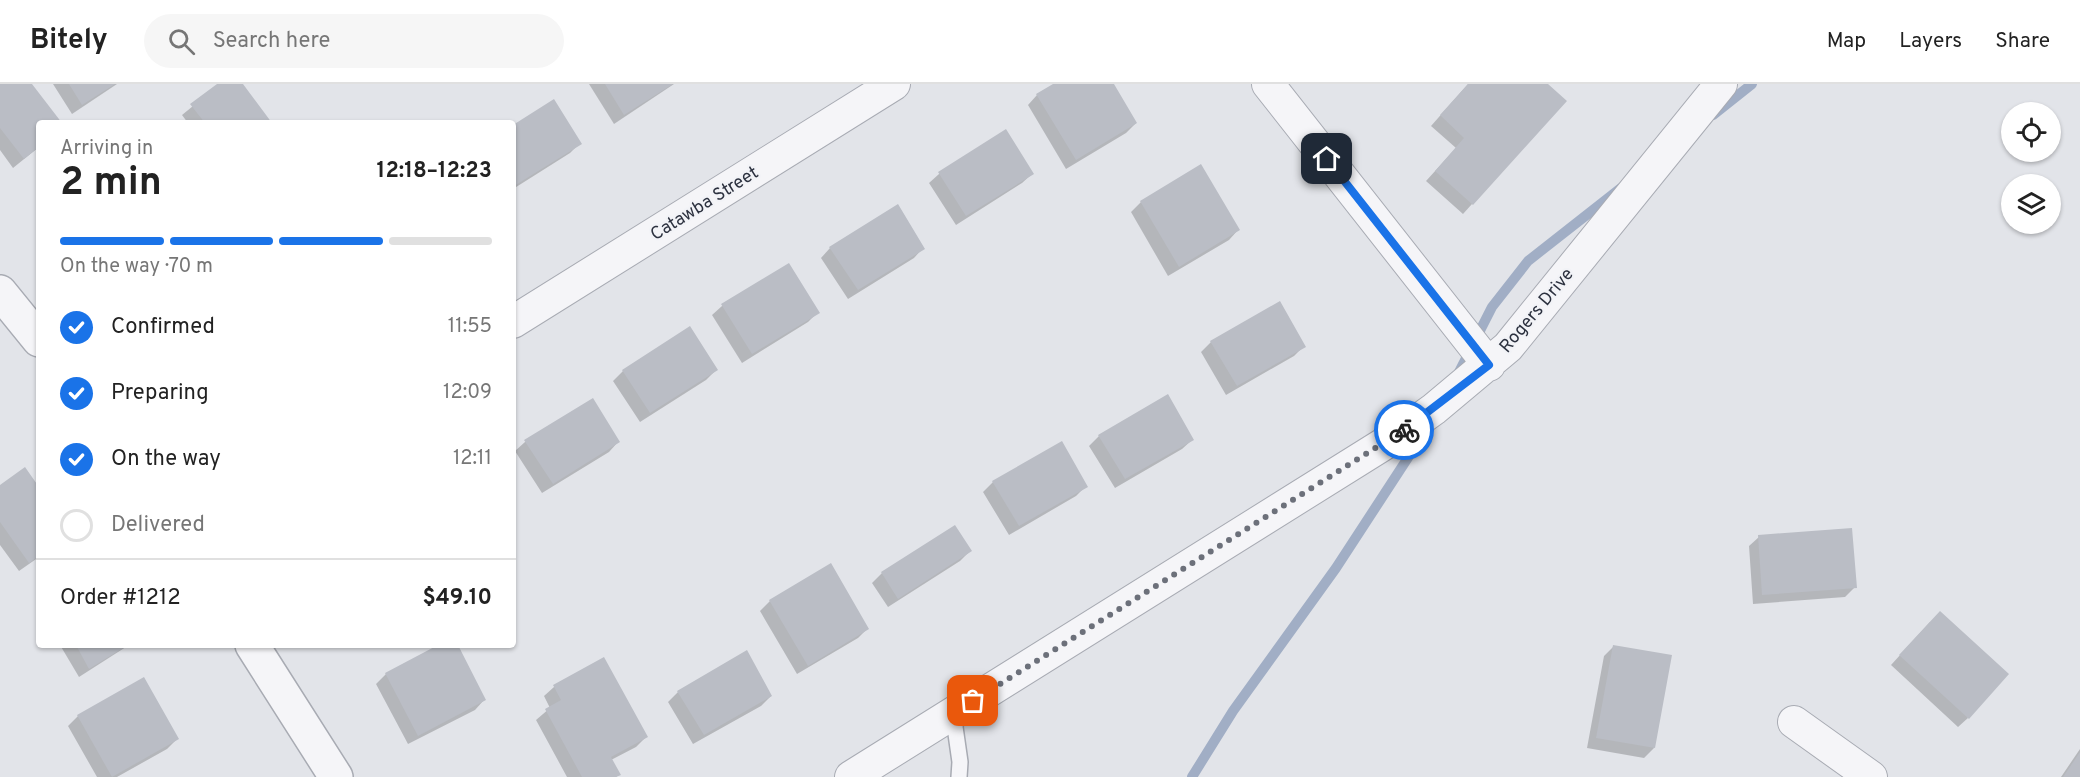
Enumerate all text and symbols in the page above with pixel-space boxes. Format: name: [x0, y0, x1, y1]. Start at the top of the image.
search box: [144, 14, 564, 68]
text: Bitely: [30, 23, 108, 59]
icon: search: [165, 25, 198, 58]
text: Search here: [213, 28, 330, 55]
text: Map: [1827, 28, 1866, 55]
text: Layers: [1899, 28, 1962, 55]
text: Share: [1995, 28, 2050, 55]
map controls: [2001, 102, 2061, 234]
button: locate: [2001, 102, 2061, 162]
pin: [1301, 133, 1352, 184]
text: Arriving in: [60, 136, 153, 162]
icon: home: [1310, 142, 1343, 175]
text: 12:18–12:23: [377, 158, 492, 185]
text: 2 min: [60, 160, 162, 209]
street label: Catawba Street: [646, 162, 763, 247]
button: layers: [2001, 174, 2061, 234]
text: On the way · 70 m: [60, 254, 213, 280]
street label: Rogers Drive: [1495, 264, 1579, 358]
icon: check: [60, 311, 93, 344]
text: Confirmed: [111, 314, 215, 341]
text: 11:55: [448, 314, 492, 340]
icon: check: [60, 377, 93, 410]
text: Preparing: [111, 380, 209, 407]
text: 12:09: [443, 380, 492, 406]
courier: [1374, 400, 1434, 460]
icon: bike: [1388, 414, 1421, 447]
icon: check: [60, 443, 93, 476]
text: On the way: [111, 446, 221, 473]
text: 12:11: [453, 446, 492, 472]
text: Delivered: [111, 512, 205, 539]
text: Order #1212: [60, 585, 181, 612]
text: $49.10: [422, 585, 492, 612]
pin: [947, 675, 998, 726]
icon: bag: [956, 684, 989, 717]

